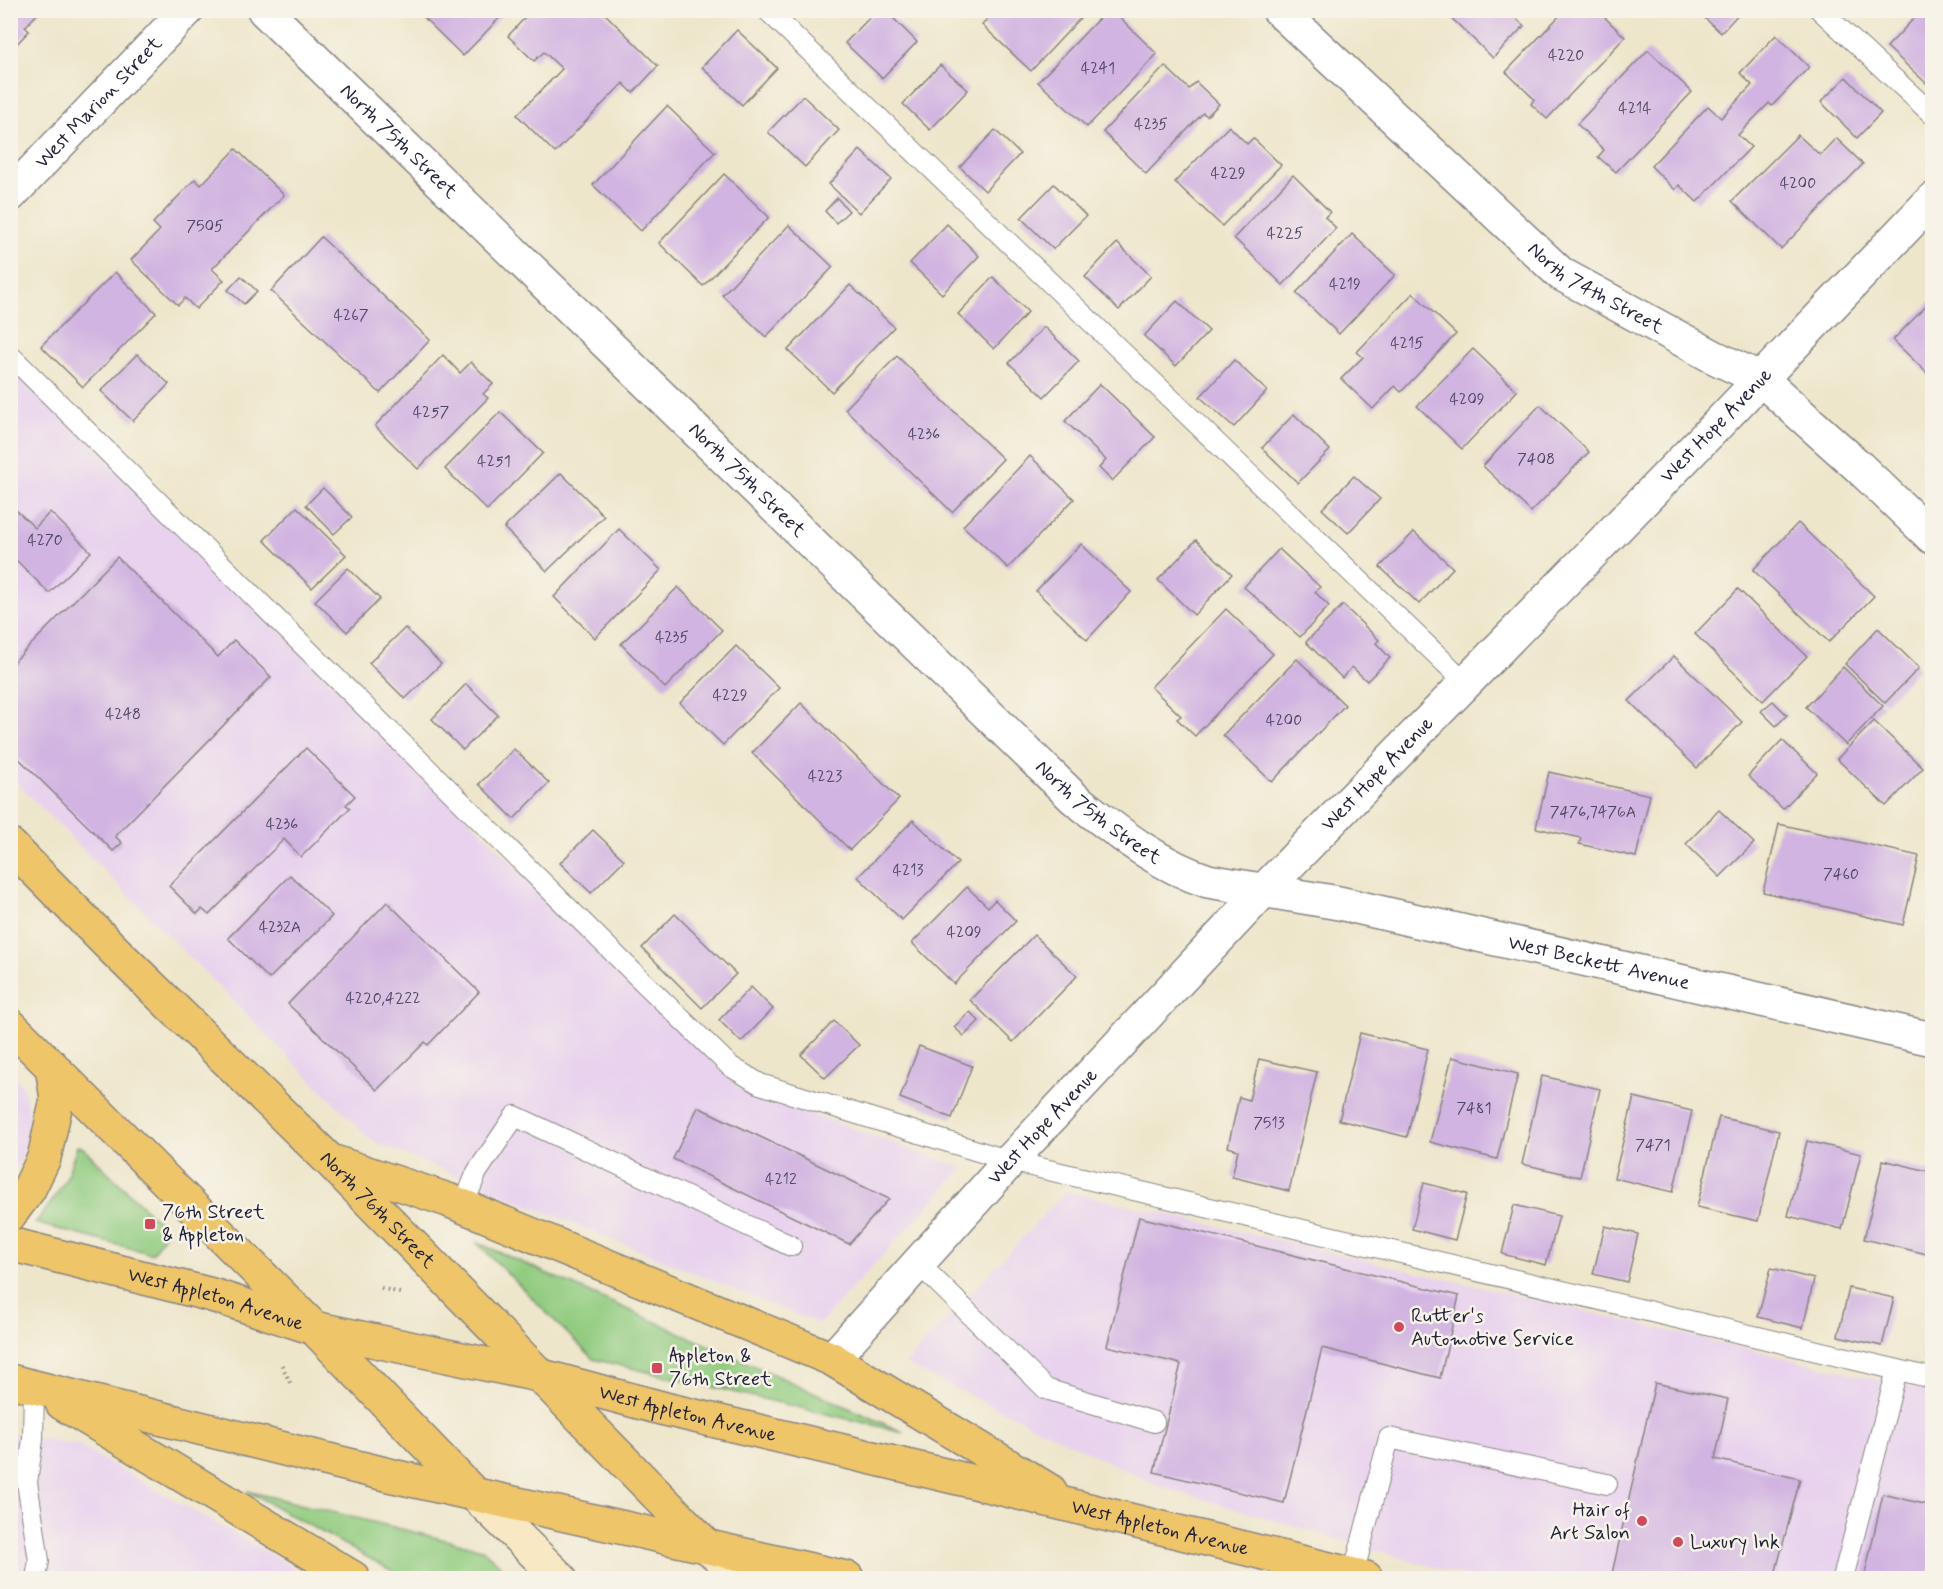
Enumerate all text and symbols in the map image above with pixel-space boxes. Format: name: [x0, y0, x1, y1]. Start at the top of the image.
street label: West Marion Street: [29, 30, 168, 174]
house number: 4220: [1548, 45, 1584, 66]
house number: 4241: [1081, 58, 1115, 79]
street label: North 75th Street: [334, 78, 464, 205]
house number: 4214: [1618, 98, 1652, 119]
house number: 4235: [1134, 114, 1168, 135]
house number: 4229: [1210, 163, 1246, 184]
house number: 4200: [1780, 173, 1816, 194]
house number: 7505: [186, 216, 224, 237]
house number: 4225: [1267, 223, 1303, 244]
street label: North 74th Street: [1522, 236, 1668, 341]
house number: 4219: [1329, 274, 1361, 295]
house number: 4267: [333, 305, 369, 326]
house number: 4215: [1390, 333, 1424, 354]
street label: West Hope Avenue: [1654, 362, 1778, 489]
house number: 4209: [1449, 389, 1485, 410]
house number: 4257: [413, 402, 449, 423]
street label: North 75th Street: [682, 417, 812, 544]
house number: 4236: [908, 424, 940, 445]
house number: 7408: [1517, 449, 1555, 470]
house number: 4251: [477, 451, 511, 472]
house number: 4270: [27, 530, 63, 551]
house number: 4235: [655, 627, 689, 648]
house number: 4229: [712, 685, 748, 706]
house number: 4248: [105, 704, 141, 725]
house number: 4200: [1266, 710, 1302, 731]
street label: West Hope Avenue: [1315, 710, 1439, 837]
street label: North 75th Street: [1029, 754, 1166, 871]
house number: 4223: [808, 766, 842, 787]
house number: 7476,7476A: [1550, 802, 1636, 823]
house number: 4236: [266, 814, 298, 835]
house number: 4213: [892, 860, 924, 881]
house number: 7460: [1823, 864, 1859, 885]
house number: 4232A: [259, 917, 301, 938]
house number: 4209: [946, 922, 982, 943]
street label: West Beckett Avenue: [1505, 929, 1693, 997]
house number: 4220,4222: [345, 988, 421, 1009]
street label: West Hope Avenue: [982, 1062, 1104, 1191]
house number: 7481: [1456, 1098, 1492, 1119]
house number: 7513: [1253, 1113, 1285, 1134]
house number: 7471: [1635, 1135, 1671, 1156]
street label: North 76th Street: [314, 1145, 442, 1275]
house number: 4212: [765, 1169, 797, 1190]
place label: 76th Street & Appleton: [162, 1199, 265, 1250]
marker: 76th Street & Appleton: [143, 1217, 157, 1231]
street label: West Appleton Avenue: [125, 1261, 307, 1337]
place label: Rutter's Automotive Service: [1411, 1303, 1574, 1353]
marker: Rutter's Automotive Service: [1392, 1320, 1406, 1334]
place label: Appleton & 76th Street: [669, 1343, 772, 1393]
marker: Appleton & 76th Street: [650, 1361, 664, 1375]
street label: West Appleton Avenue: [596, 1378, 779, 1448]
street label: West Appleton Avenue: [1068, 1493, 1252, 1562]
place label: Hair of Art Salon: [1550, 1497, 1630, 1547]
marker: Hair of Art Salon: [1635, 1514, 1649, 1528]
place label: Luxury Ink: [1690, 1529, 1780, 1556]
marker: Luxury Ink: [1671, 1535, 1685, 1549]

